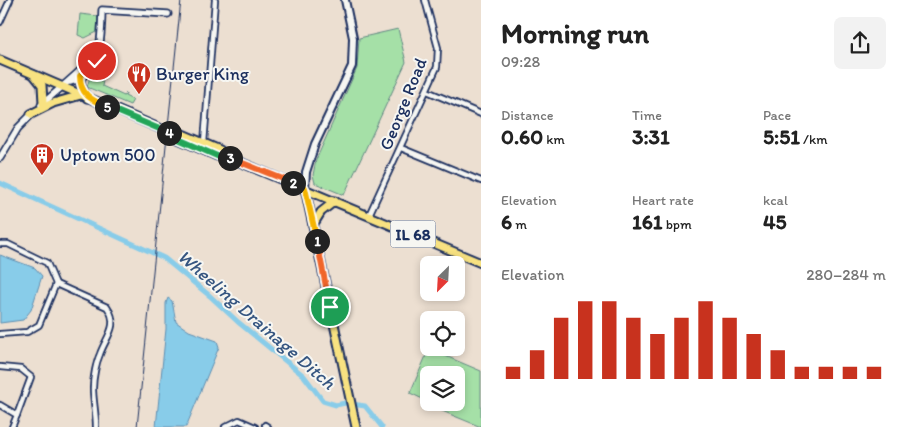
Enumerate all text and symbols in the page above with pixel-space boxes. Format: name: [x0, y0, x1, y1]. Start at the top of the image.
text: Morning run: [501, 16, 649, 50]
button: share: [834, 17, 886, 69]
pin: [76, 40, 118, 82]
icon: check: [83, 47, 111, 75]
text: 09:28: [501, 52, 540, 71]
street label: George Road: [374, 54, 432, 153]
restaurant icon: Burger King: [126, 61, 152, 95]
place label: Burger King: [156, 63, 250, 85]
pin: 5: [94, 94, 120, 120]
text: 5: [104, 99, 111, 116]
text: Distance: [501, 107, 553, 124]
text: Time: [632, 107, 662, 124]
text: Pace: [763, 107, 791, 124]
pin: 4: [156, 120, 182, 146]
text: 0.60: [501, 124, 543, 149]
text: 3:31: [632, 124, 670, 149]
text: 5:51: [763, 124, 800, 149]
text: 4: [165, 125, 174, 142]
text: km: [543, 131, 565, 148]
text: /km: [800, 131, 828, 148]
building icon: Uptown 500: [29, 142, 55, 176]
place label: Uptown 500: [60, 144, 156, 166]
pin: 3: [218, 146, 242, 170]
text: 3: [227, 150, 234, 167]
pin: 2: [280, 170, 306, 196]
text: 2: [290, 175, 297, 192]
text: Elevation: [501, 192, 557, 209]
text: Heart rate: [632, 192, 694, 209]
text: kcal: [763, 192, 788, 209]
text: 6: [501, 209, 512, 234]
text: 161: [632, 209, 663, 234]
text: 45: [763, 209, 787, 234]
text: m: [512, 216, 527, 233]
text: bpm: [663, 216, 692, 233]
road number: IL 68: [390, 220, 436, 248]
pin: 1: [304, 228, 330, 254]
text: 1: [314, 233, 321, 250]
water label: Wheeling Drainage Ditch: [173, 245, 341, 395]
north arrow: [420, 256, 465, 301]
map controls: [420, 256, 465, 411]
text: Elevation: [501, 265, 565, 284]
text: 280–284 m: [806, 265, 886, 284]
pin: [309, 286, 351, 328]
icon: arrive: [316, 293, 344, 321]
button: locate: [420, 311, 465, 356]
button: layers: [420, 366, 465, 411]

